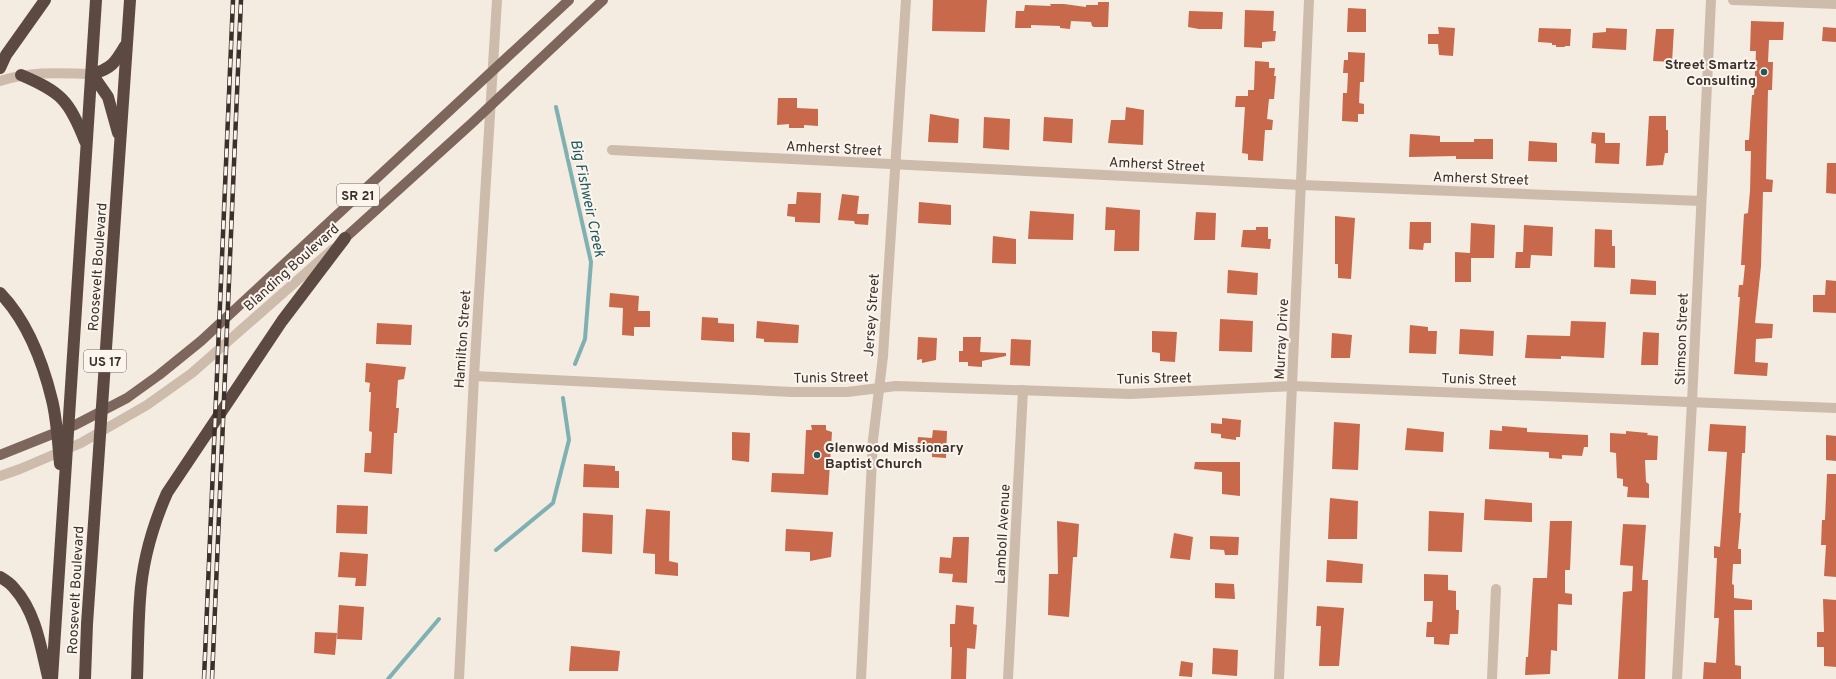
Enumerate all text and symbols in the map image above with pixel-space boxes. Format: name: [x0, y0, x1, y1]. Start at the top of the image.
place label: Street Smartz Consulting: [1665, 57, 1756, 90]
marker: Street Smartz Consulting: [1759, 67, 1769, 77]
water label: Big Fishweir Creek: [565, 138, 608, 259]
street label: Amherst Street: [786, 138, 882, 160]
street label: Amherst Street: [1109, 154, 1205, 176]
street label: Amherst Street: [1433, 169, 1529, 190]
road number: SR 21: [337, 184, 379, 206]
street label: Roosevelt Boulevard: [86, 202, 111, 332]
street label: Blanding Boulevard: [241, 221, 343, 315]
street label: Jersey Street: [861, 273, 884, 357]
street label: Hamilton Street: [452, 289, 475, 389]
street label: Stimson Street: [1672, 293, 1693, 386]
street label: Murray Drive: [1272, 298, 1293, 380]
road number: US 17: [84, 350, 126, 372]
street label: Tunis Street: [793, 369, 869, 388]
street label: Tunis Street: [1116, 370, 1192, 389]
street label: Tunis Street: [1441, 371, 1517, 390]
place label: Glenwood Missionary Baptist Church: [825, 440, 964, 473]
marker: Glenwood Missionary Baptist Church: [812, 450, 822, 460]
street label: Lamboll Avenue: [992, 484, 1015, 584]
street label: Roosevelt Boulevard: [65, 525, 88, 655]

